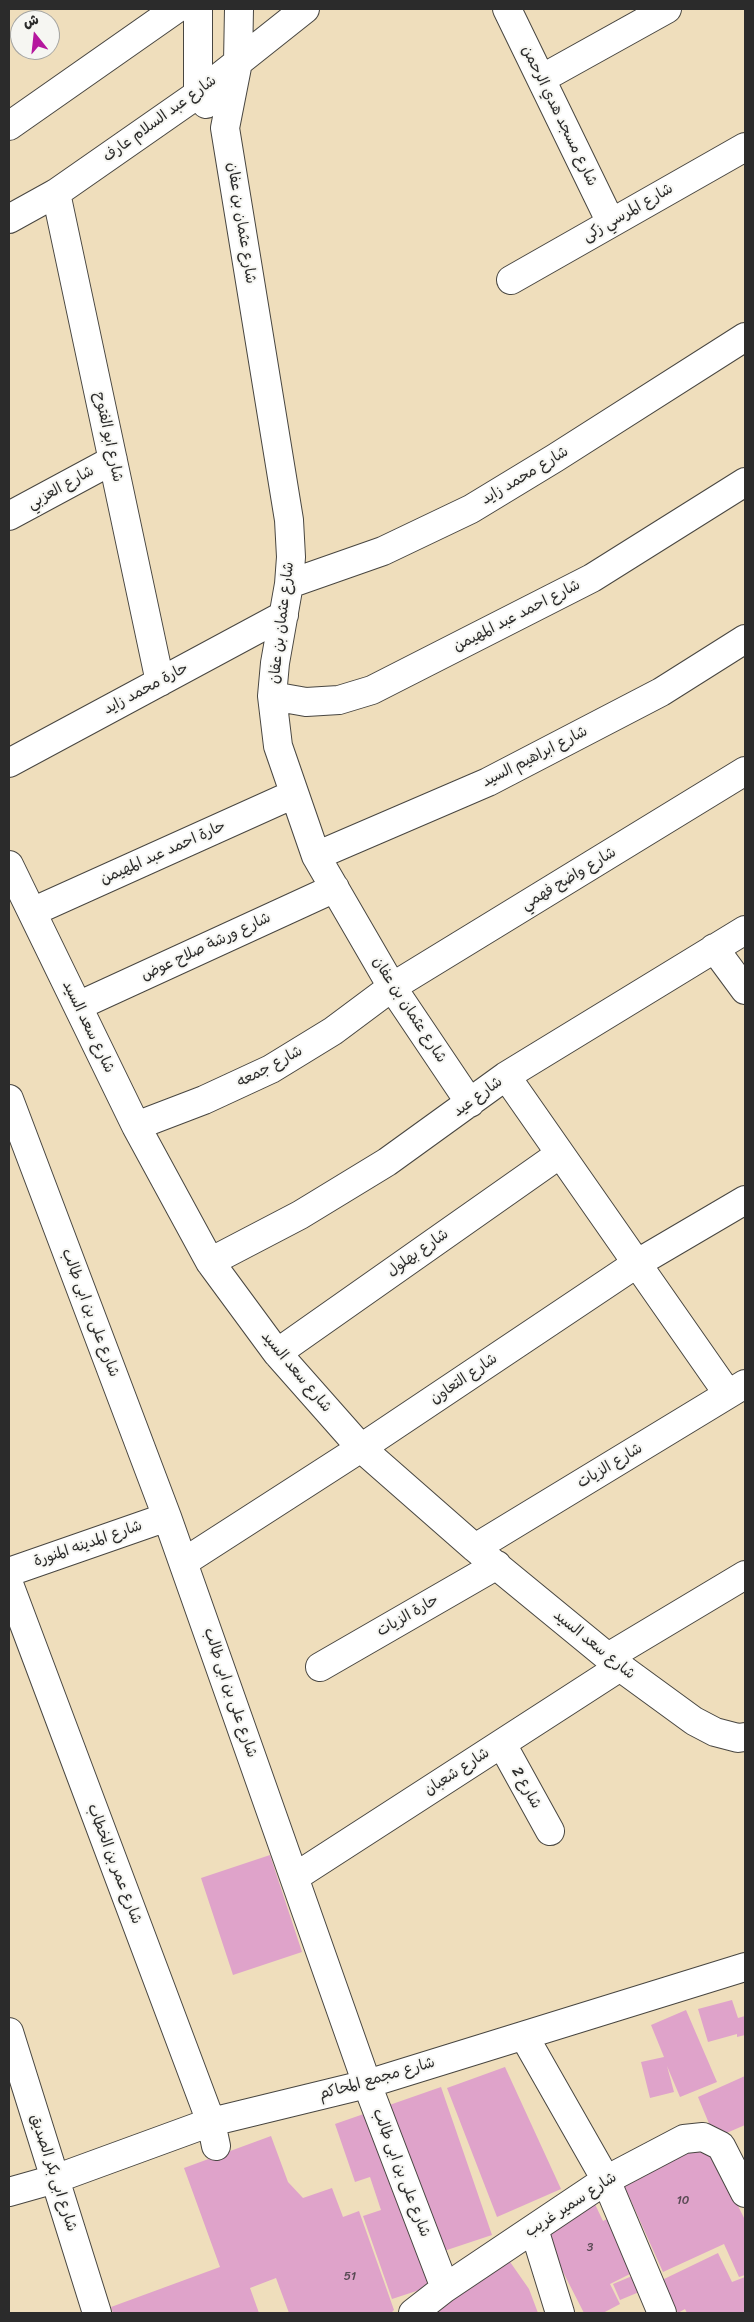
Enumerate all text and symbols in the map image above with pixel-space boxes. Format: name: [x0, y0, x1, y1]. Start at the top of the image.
text: ش: [20, 7, 42, 35]
north arrow: [10, 10, 60, 60]
street label: شارع مسجد هدي الرحمن: [517, 43, 601, 189]
street label: شارع عبد السلام عارف: [100, 72, 220, 166]
street label: شارع عثمان بن عفان: [223, 161, 259, 285]
street label: شارع المرسي زكى: [580, 180, 676, 246]
street label: شارع ابو الفتوح: [90, 390, 126, 484]
street label: شارع محمد زايد: [478, 443, 572, 509]
street label: شارع العزبي: [24, 462, 98, 514]
street label: شارع عثمان بن عفان: [266, 561, 298, 685]
street label: شارع احمد عبد المهيمن: [450, 576, 584, 656]
street label: حارة محمد زايد: [100, 659, 192, 719]
street label: شارع ابراهيم السيد: [479, 723, 591, 791]
street label: حارة احمد عبد المهيمن: [97, 817, 229, 889]
street label: شارع واضح فهمي: [518, 844, 620, 914]
street label: شارع ورشة صلاح عوض: [138, 909, 274, 985]
street label: شارع عثمان بن عفان: [368, 954, 450, 1066]
street label: شارع سعد السيد: [58, 978, 118, 1076]
street label: شارع جمعه: [234, 1042, 306, 1092]
street label: شارع عيد: [450, 1073, 506, 1121]
street label: شارع بهلول: [384, 1225, 452, 1281]
street label: شارع على بن ابى طالب: [57, 1246, 123, 1380]
street label: شارع سعد السيد: [257, 1328, 335, 1416]
street label: شارع التعاون: [427, 1350, 501, 1408]
street label: شارع الزيات: [574, 1439, 646, 1493]
street label: شارع المدينه المنورة: [31, 1517, 145, 1571]
street label: حارة الزيات: [374, 1591, 442, 1641]
street label: شارع سعد السيد: [549, 1606, 639, 1684]
street label: شارع على بن ابى طالب: [199, 1626, 261, 1760]
street label: شارع شعبان: [421, 1744, 493, 1800]
street label: شارع 2: [507, 1764, 545, 1812]
street label: شارع عمر بن الخطاب: [83, 1801, 145, 1927]
street label: شارع مجمع المحاكم: [317, 2054, 437, 2104]
street label: شارع على بن ابى طالب: [368, 2106, 434, 2240]
street label: شارع ابى بكر الصديق: [26, 2112, 80, 2234]
street label: شارع سمير غريب: [522, 2169, 620, 2241]
house number: 10: [677, 2194, 689, 2208]
house number: 3: [587, 2241, 593, 2255]
house number: 51: [344, 2270, 356, 2284]

